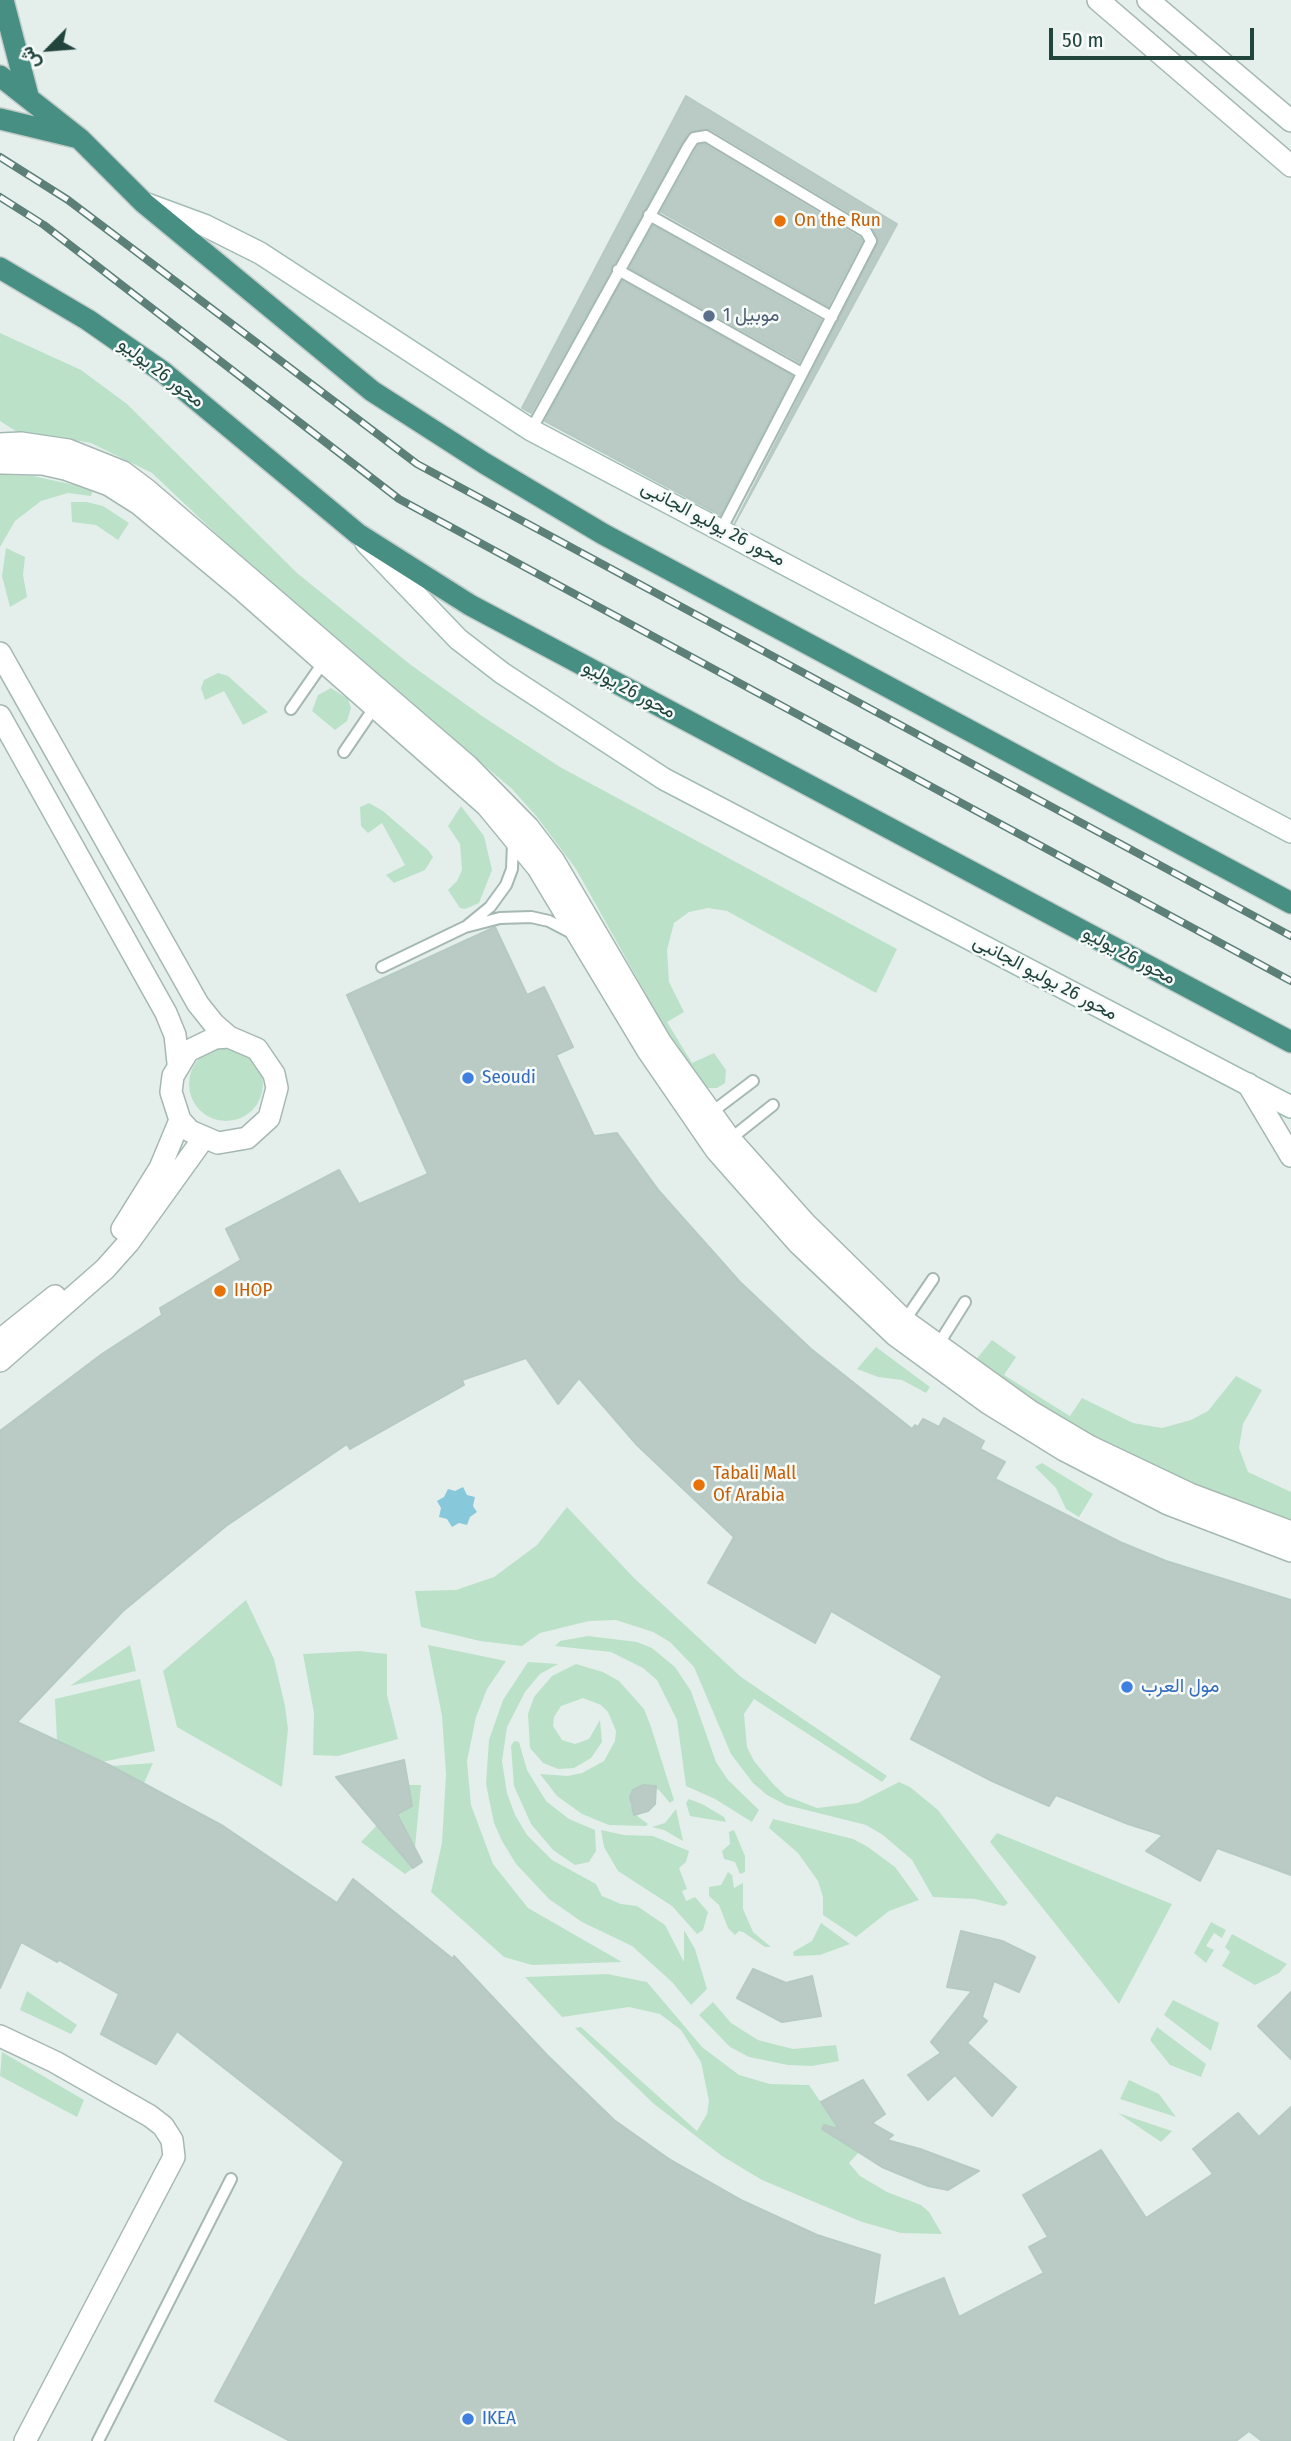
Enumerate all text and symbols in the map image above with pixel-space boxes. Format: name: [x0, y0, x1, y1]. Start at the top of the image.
north arrow: [14, 14, 84, 84]
scale bar: [1053, 14, 1258, 58]
text: 50 m: [1062, 27, 1104, 53]
text: ش: [14, 43, 45, 73]
place label: On the Run: [794, 210, 881, 232]
marker: On the Run: [772, 213, 788, 229]
place label: موبيل 1: [723, 305, 779, 327]
marker: موبيل 1: [701, 308, 717, 324]
street label: محور 26 يوليو: [113, 333, 209, 413]
street label: محور 26 يوليو الجانبى: [637, 476, 789, 572]
street label: محور 26 يوليو: [579, 656, 679, 724]
street label: محور 26 يوليو: [1079, 922, 1179, 990]
street label: محور 26 يوليو الجانبى: [969, 930, 1121, 1026]
place label: Seoudi: [482, 1067, 536, 1089]
marker: Seoudi: [460, 1070, 476, 1086]
place label: IHOP: [234, 1280, 272, 1302]
marker: IHOP: [212, 1283, 228, 1299]
place label: Tabali Mall Of Arabia: [713, 1463, 796, 1507]
marker: Tabali Mall Of Arabia: [691, 1477, 707, 1493]
place label: مول العرب: [1141, 1676, 1219, 1698]
marker: مول العرب: [1119, 1679, 1135, 1695]
place label: IKEA: [482, 2408, 516, 2430]
marker: IKEA: [460, 2411, 476, 2427]

